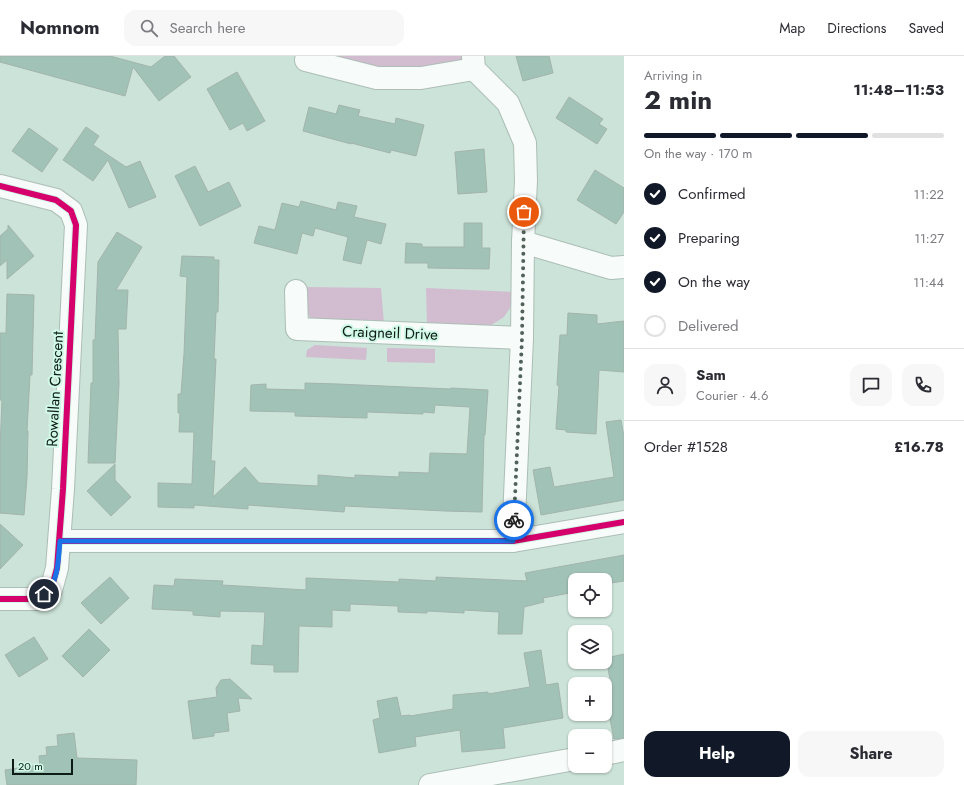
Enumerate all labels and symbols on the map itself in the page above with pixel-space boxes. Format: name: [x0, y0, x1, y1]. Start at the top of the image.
pin: [507, 195, 541, 229]
street label: Craigneil Drive: [342, 320, 439, 346]
street label: Rowallan Crescent: [41, 330, 69, 447]
courier: [494, 500, 534, 540]
pin: [27, 577, 61, 611]
scale bar: [12, 757, 73, 776]

